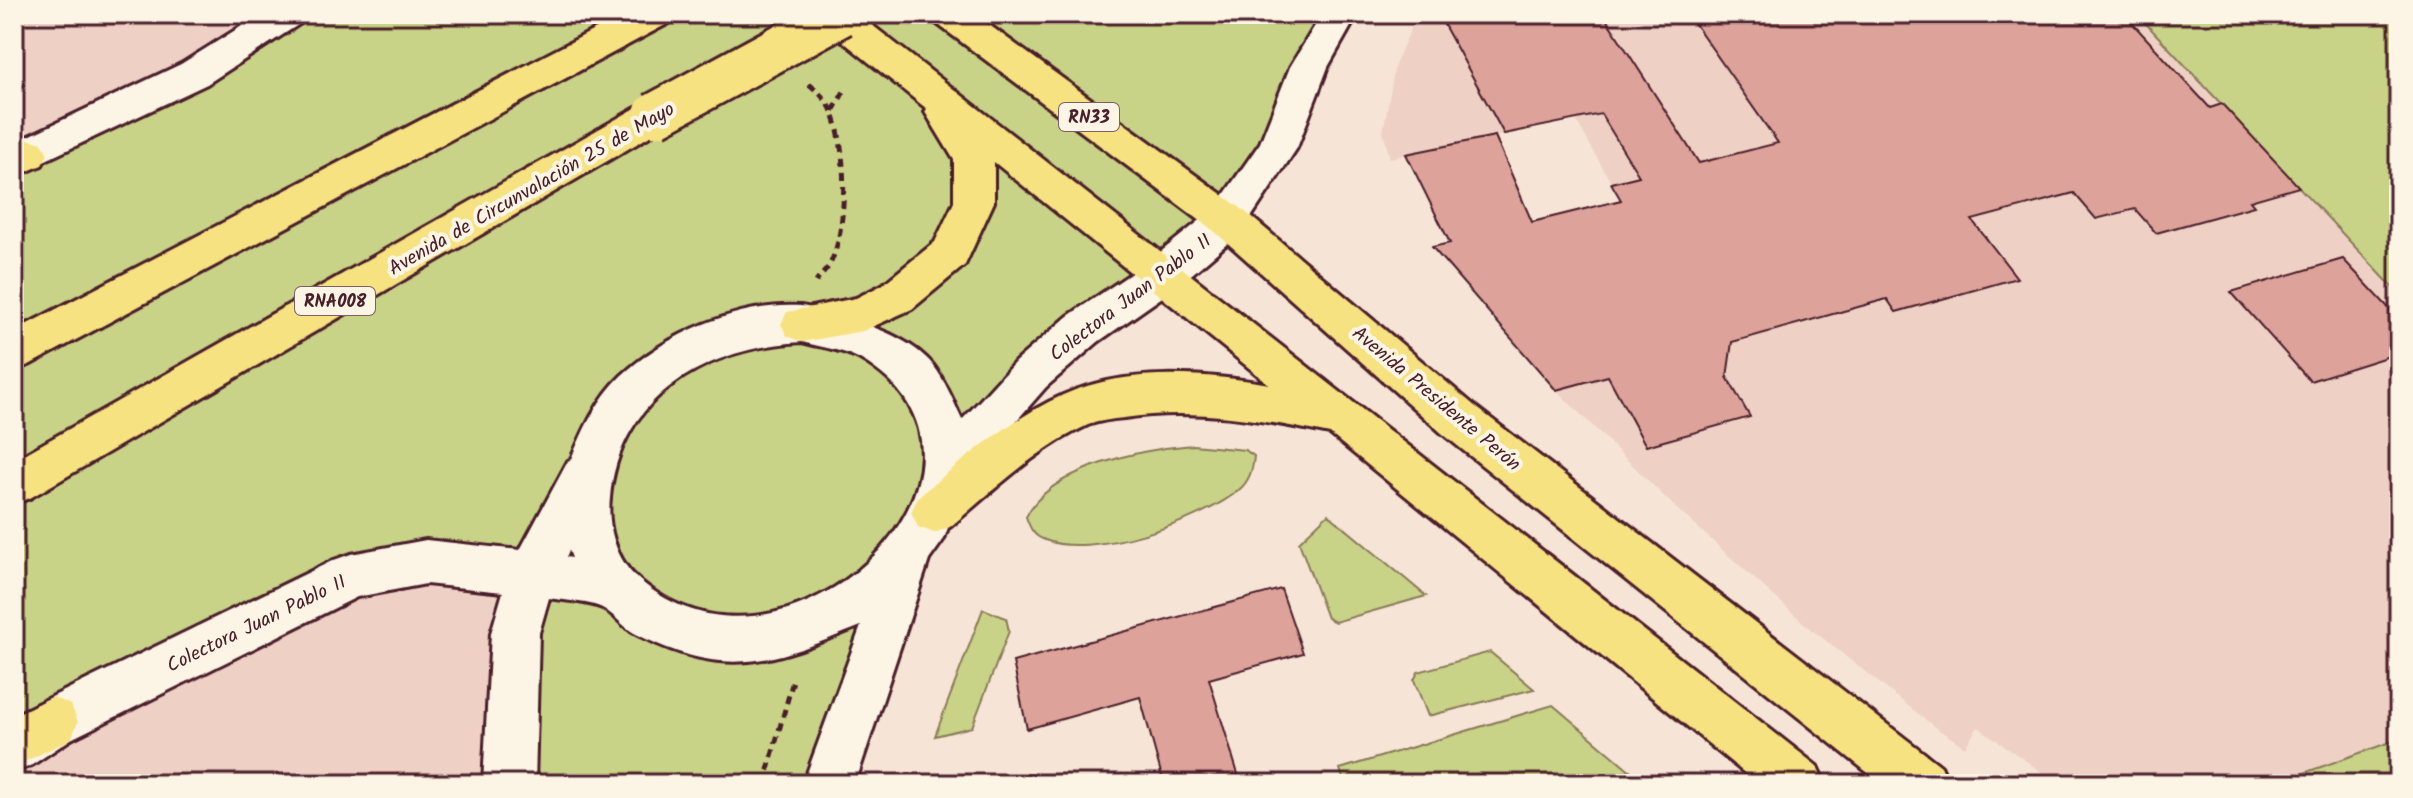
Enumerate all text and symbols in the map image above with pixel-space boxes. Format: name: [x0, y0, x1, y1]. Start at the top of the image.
street label: Avenida de Circunvalación 25 de Mayo: [383, 94, 681, 285]
road number: RN33: [1059, 103, 1119, 131]
street label: Colectora Juan Pablo II: [1043, 227, 1219, 371]
road number: RNA008: [295, 287, 375, 315]
street label: Avenida Presidente Perón: [1344, 319, 1527, 480]
street label: Colectora Juan Pablo II: [161, 567, 352, 682]

